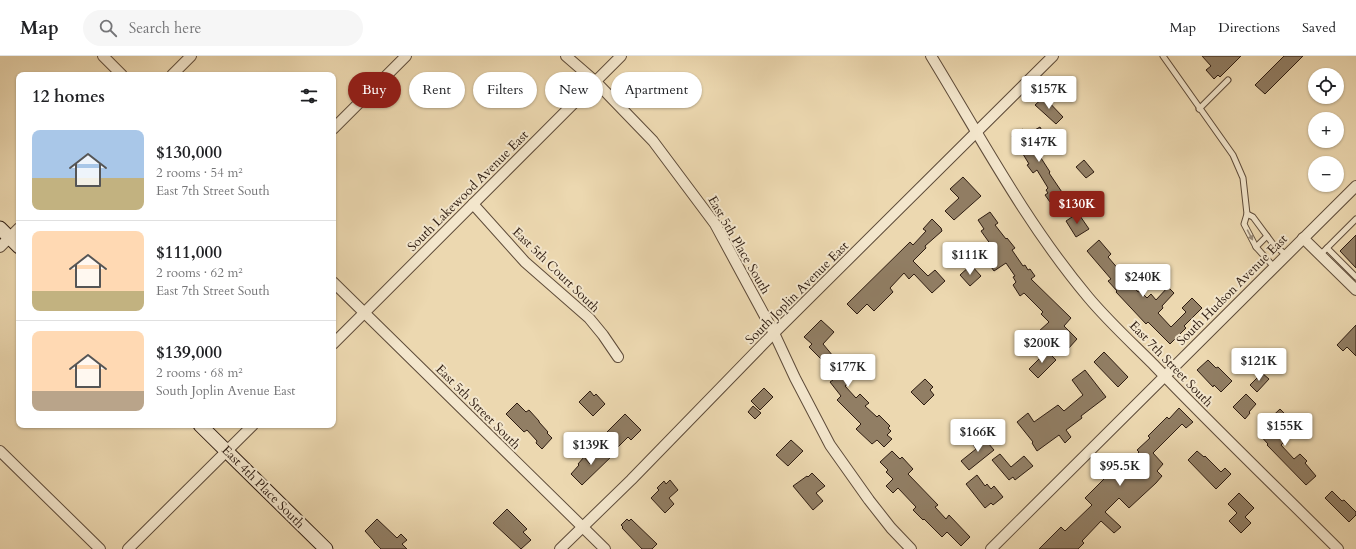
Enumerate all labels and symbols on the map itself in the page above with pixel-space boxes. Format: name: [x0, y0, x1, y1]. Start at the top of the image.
pin: $157K: [1021, 76, 1077, 110]
street label: South Lakewood Avenue East: [404, 127, 532, 255]
pin: $147K: [1011, 129, 1067, 163]
pin: $130K: [1049, 191, 1105, 225]
street label: East 5th Place South: [703, 193, 775, 297]
street label: East 5th Court South: [508, 223, 604, 317]
one-way arrow: [1246, 229, 1253, 241]
street label: South Hudson Avenue East: [1172, 230, 1292, 350]
street label: South Joplin Avenue East: [741, 237, 853, 349]
pin: $111K: [942, 242, 998, 276]
pin: $240K: [1115, 264, 1171, 298]
street label: East 7th Street South: [1125, 317, 1217, 411]
pin: $200K: [1014, 330, 1070, 364]
pin: $121K: [1231, 348, 1287, 382]
pin: $177K: [820, 354, 876, 388]
street label: East 5th Street South: [431, 360, 525, 454]
pin: $155K: [1257, 413, 1313, 447]
pin: $166K: [950, 419, 1006, 453]
pin: $139K: [563, 432, 619, 466]
street label: East 4th Place South: [217, 441, 309, 533]
pin: $95.5K: [1087, 453, 1153, 487]

